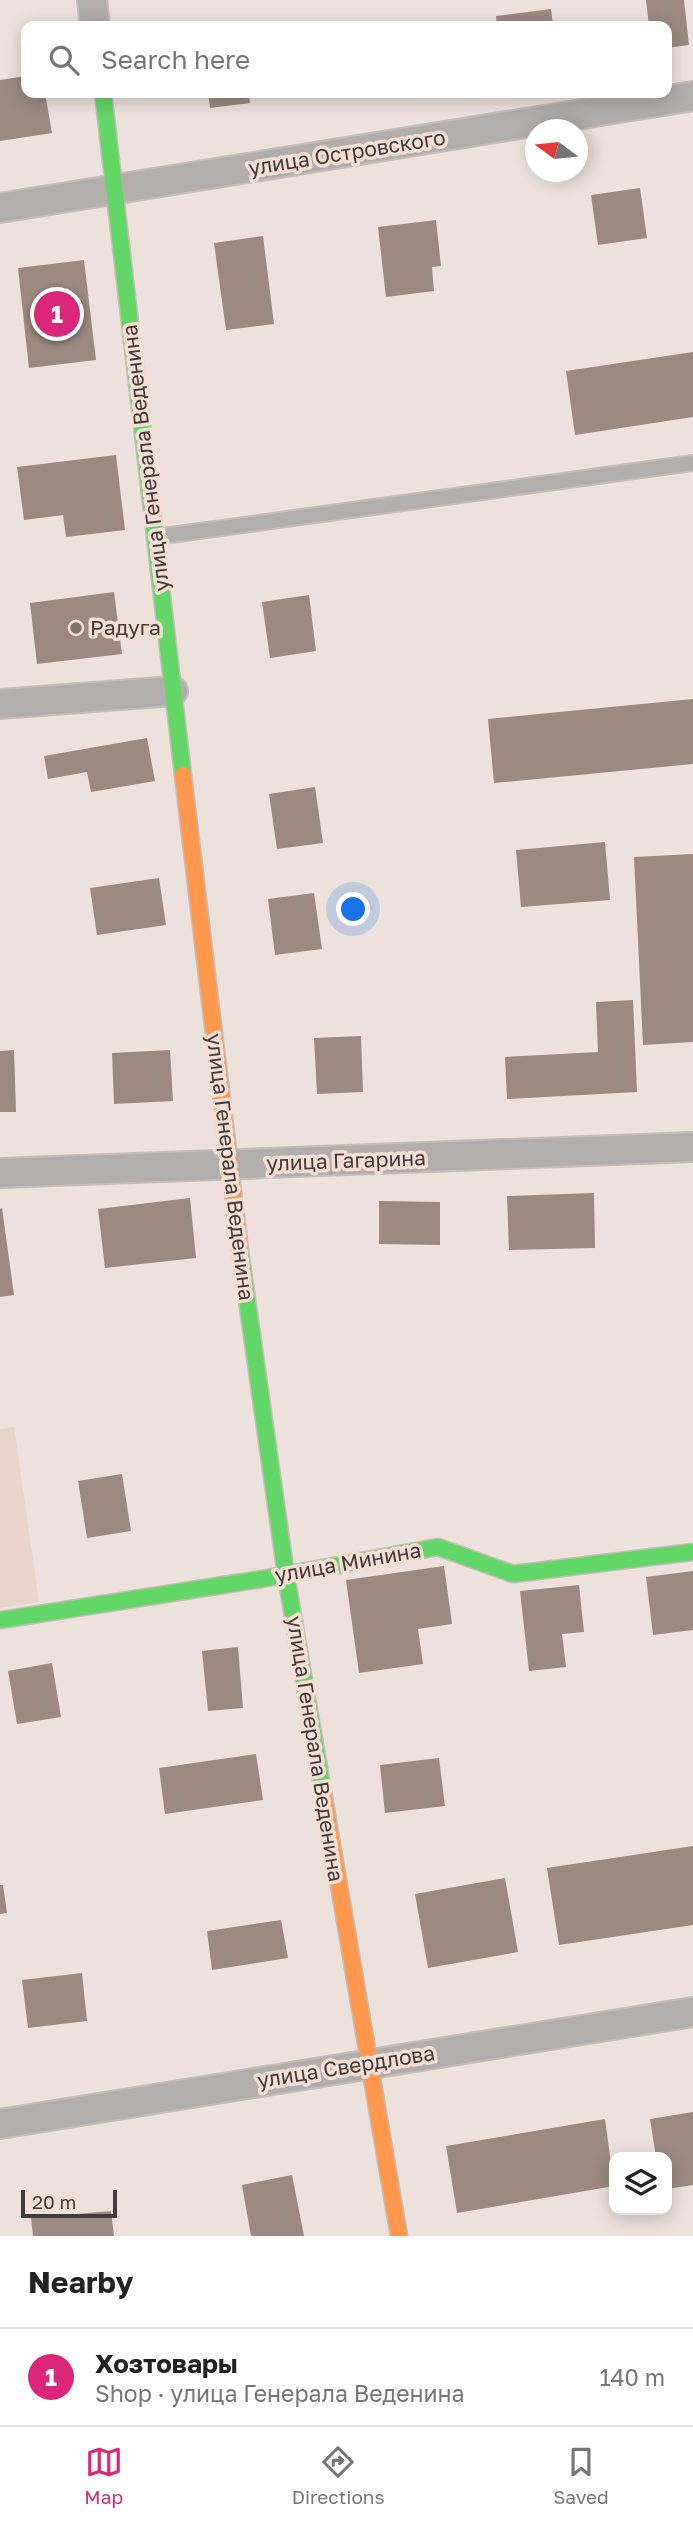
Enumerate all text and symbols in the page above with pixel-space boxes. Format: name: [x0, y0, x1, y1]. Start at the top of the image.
search box: [21, 21, 672, 98]
icon: search: [45, 41, 83, 79]
text: Search here: [101, 44, 250, 75]
north arrow: [525, 119, 588, 182]
street label: улица Островского: [246, 124, 447, 180]
pin: 1: [34, 288, 80, 340]
street label: улица Генерала Веденина: [116, 323, 174, 593]
place label: Радуга: [90, 614, 161, 640]
marker: Радуга: [68, 620, 84, 636]
your location: [336, 892, 370, 926]
street label: улица Генерала Веденина: [202, 1032, 260, 1302]
street label: улица Гагарина: [266, 1144, 426, 1176]
street label: улица Минина: [273, 1536, 423, 1588]
street label: улица Генерала Веденина: [282, 1614, 350, 1884]
street label: улица Свердлова: [255, 2039, 437, 2093]
map controls: [609, 2152, 672, 2215]
button: layers: [609, 2152, 672, 2215]
scale bar: [21, 2187, 117, 2219]
text: 20 m: [32, 2190, 76, 2213]
text: Nearby: [28, 2264, 133, 2300]
text: Хозтовары: [95, 2348, 238, 2379]
text: 1: [45, 2363, 57, 2391]
text: 140 m: [599, 2363, 665, 2391]
text: Shop · улица Генерала Веденина: [95, 2379, 465, 2407]
tab: Map: [84, 2443, 123, 2508]
tab: Directions: [292, 2443, 385, 2508]
tab: Saved: [553, 2443, 609, 2508]

